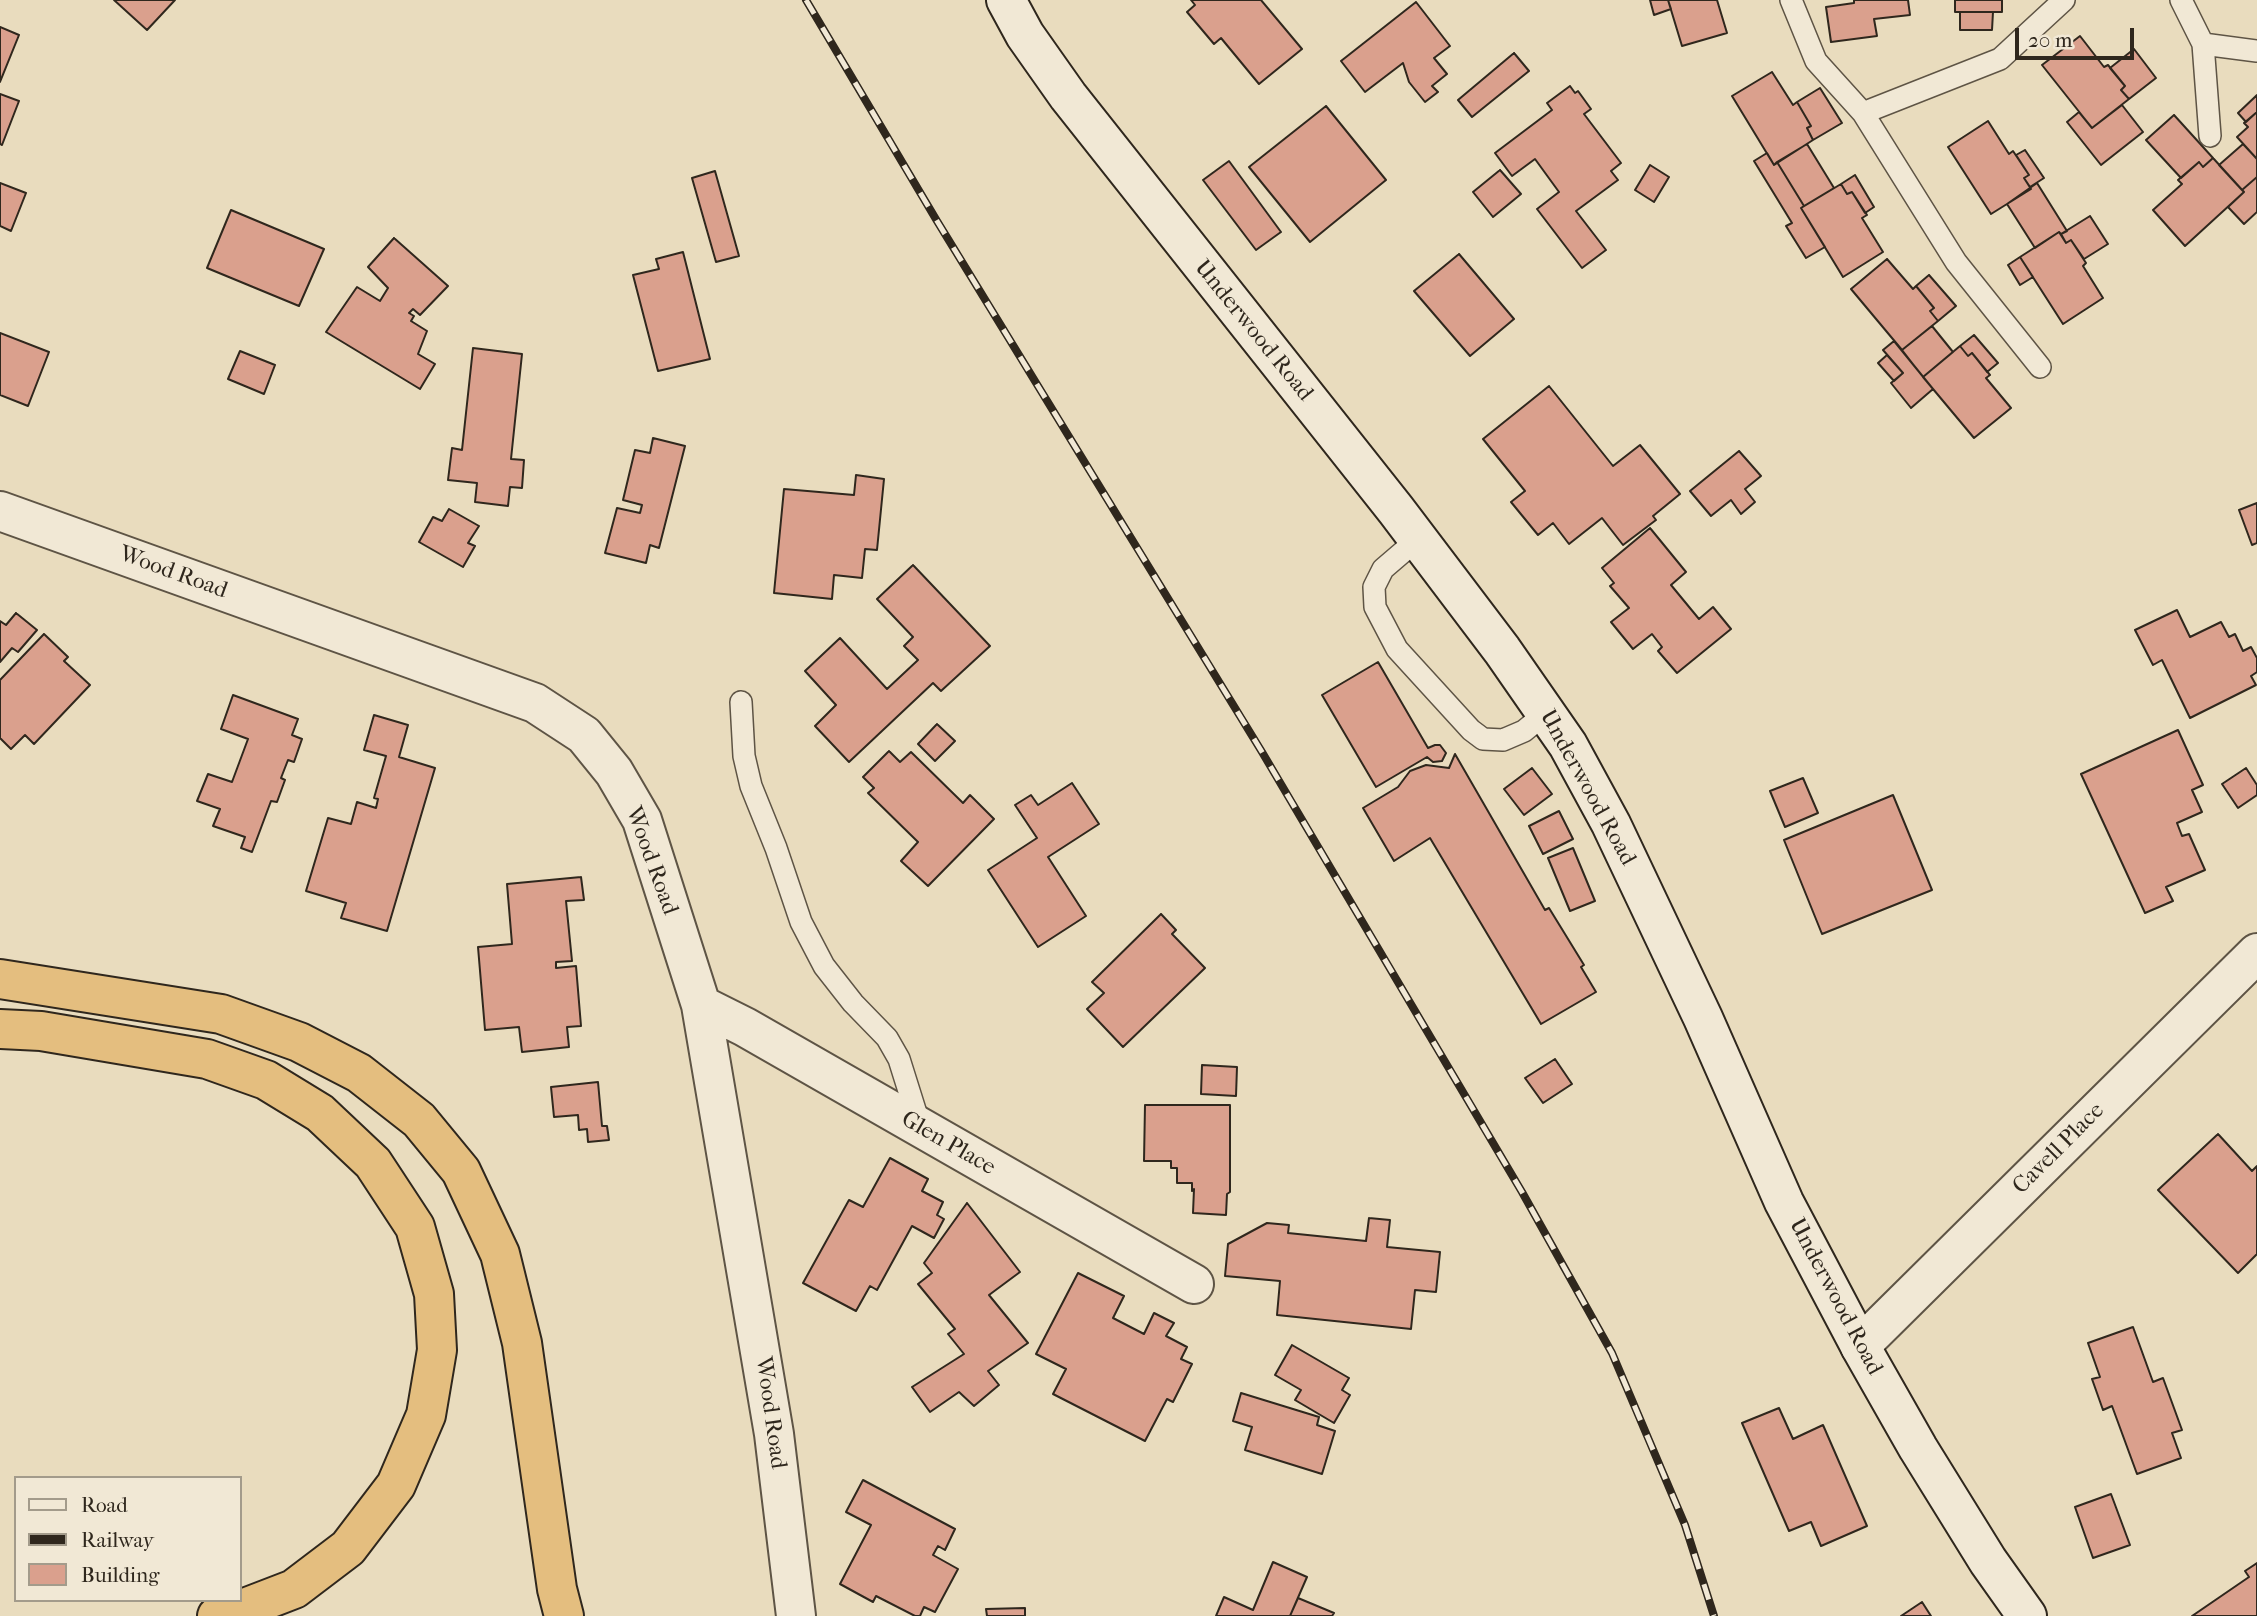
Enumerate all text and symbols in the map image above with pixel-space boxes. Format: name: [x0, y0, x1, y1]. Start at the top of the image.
scale bar: [2019, 14, 2138, 58]
text: 20 m: [2028, 28, 2072, 52]
street label: Underwood Road: [1188, 255, 1318, 407]
street label: Wood Road: [115, 541, 231, 605]
street label: Underwood Road: [1533, 705, 1641, 871]
street label: Wood Road: [619, 803, 683, 919]
street label: Cavell Place: [2007, 1097, 2111, 1201]
street label: Glen Place: [896, 1106, 1000, 1182]
street label: Underwood Road: [1782, 1214, 1888, 1380]
street label: Wood Road: [748, 1355, 792, 1471]
legend: [14, 1476, 242, 1602]
text: Road: [81, 1493, 128, 1517]
text: Railway: [81, 1528, 154, 1552]
text: Building: [81, 1563, 159, 1587]

